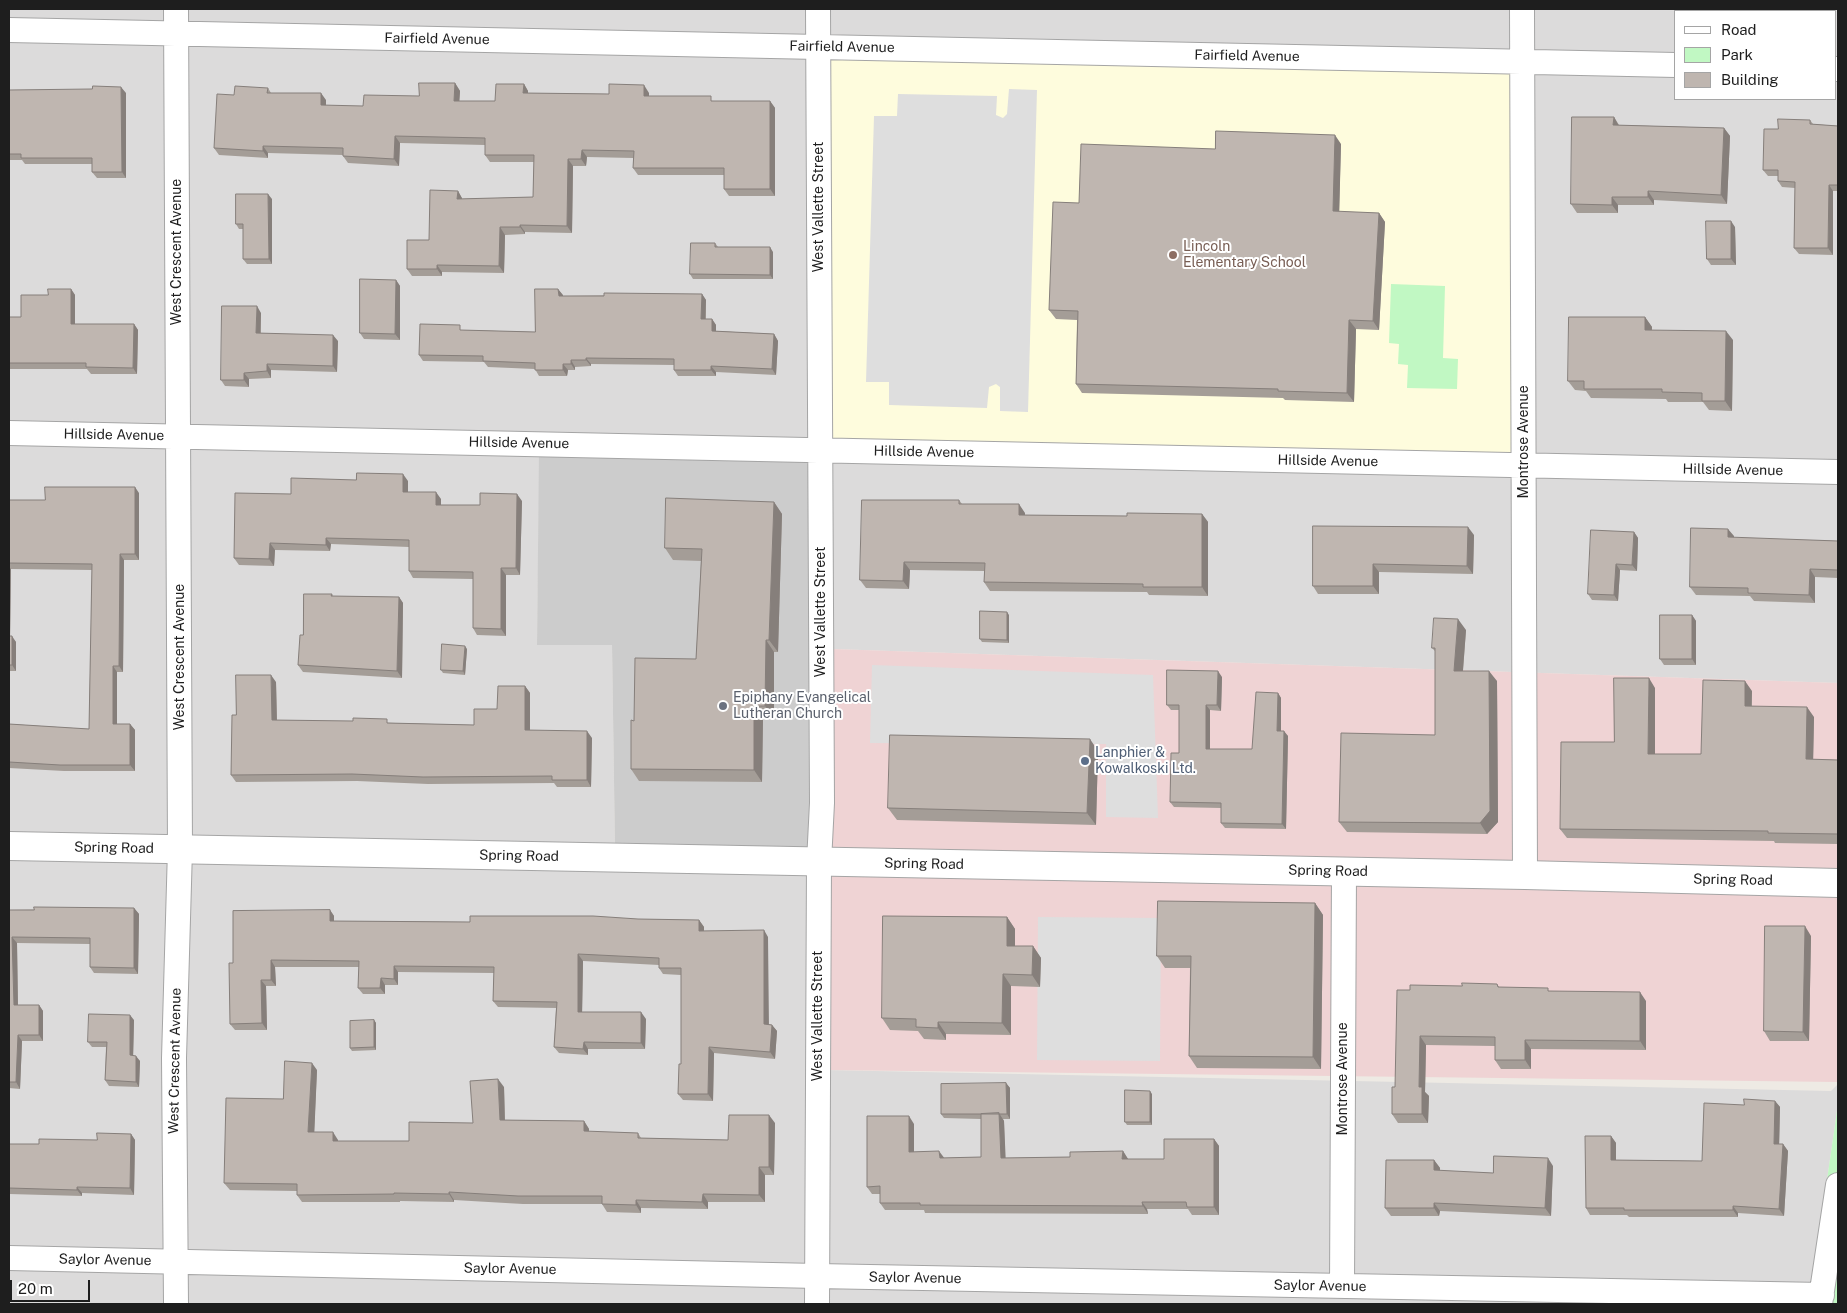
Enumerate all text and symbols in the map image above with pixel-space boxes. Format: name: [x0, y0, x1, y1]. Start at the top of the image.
legend: [1674, 10, 1837, 100]
text: Road: [1721, 21, 1757, 38]
street label: Fairfield Avenue: [384, 30, 490, 48]
street label: Fairfield Avenue: [789, 38, 895, 56]
text: Park: [1721, 46, 1753, 63]
street label: Fairfield Avenue: [1194, 47, 1300, 65]
text: Building: [1721, 71, 1779, 88]
street label: West Vallette Street: [811, 142, 827, 272]
street label: West Crescent Avenue: [169, 179, 185, 325]
place label: Lincoln Elementary School: [1183, 239, 1306, 272]
marker: Lincoln Elementary School: [1167, 249, 1179, 261]
street label: Montrose Avenue: [1516, 385, 1532, 499]
street label: Hillside Avenue: [64, 426, 164, 444]
street label: Hillside Avenue: [469, 434, 569, 452]
street label: Hillside Avenue: [874, 443, 974, 461]
street label: Hillside Avenue: [1278, 452, 1378, 470]
street label: Hillside Avenue: [1683, 461, 1783, 479]
street label: West Vallette Street: [813, 547, 829, 677]
street label: West Crescent Avenue: [172, 584, 188, 730]
place label: Epiphany Evangelical Lutheran Church: [733, 690, 871, 722]
marker: Epiphany Evangelical Lutheran Church: [717, 700, 729, 712]
place label: Lanphier & Kowalkoski Ltd.: [1095, 745, 1196, 778]
marker: Lanphier & Kowalkoski Ltd.: [1079, 755, 1091, 767]
street label: Spring Road: [74, 839, 154, 857]
street label: Spring Road: [479, 847, 559, 865]
street label: Spring Road: [884, 855, 964, 873]
street label: Spring Road: [1288, 862, 1368, 880]
street label: Spring Road: [1693, 871, 1773, 889]
street label: West Vallette Street: [810, 951, 826, 1081]
street label: West Crescent Avenue: [165, 988, 185, 1134]
street label: Montrose Avenue: [1335, 1022, 1351, 1136]
street label: Saylor Avenue: [58, 1251, 152, 1269]
street label: Saylor Avenue: [463, 1260, 557, 1278]
street label: Saylor Avenue: [868, 1269, 962, 1287]
scale bar: [12, 1270, 92, 1302]
street label: Saylor Avenue: [1273, 1277, 1367, 1295]
text: 20 m: [18, 1280, 53, 1297]

